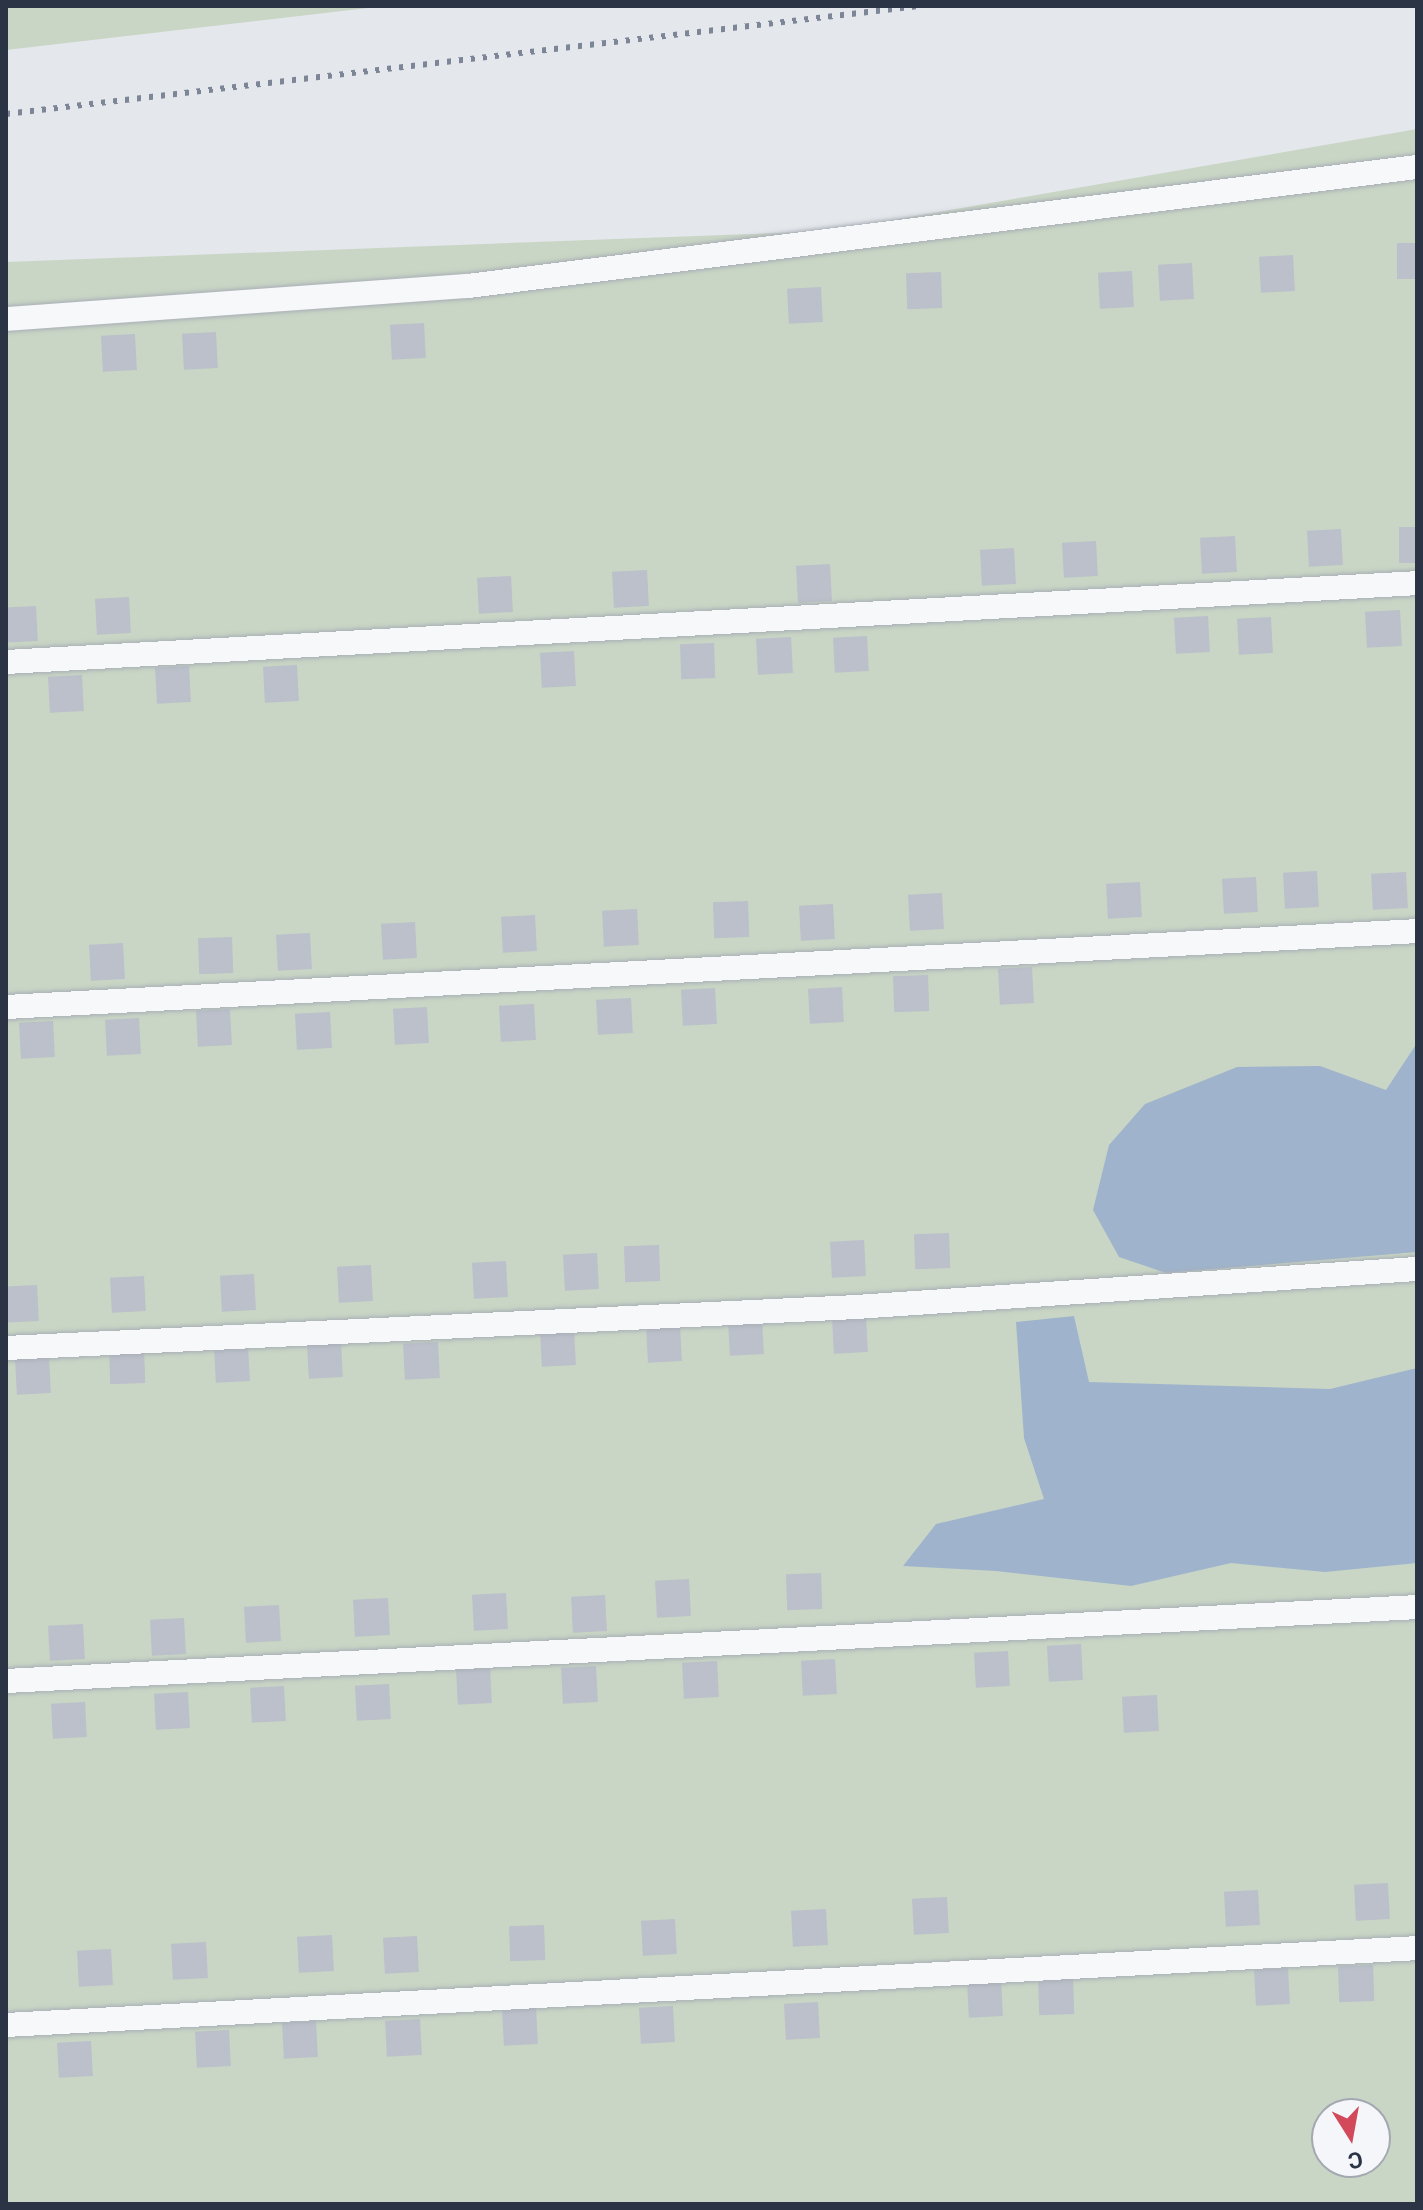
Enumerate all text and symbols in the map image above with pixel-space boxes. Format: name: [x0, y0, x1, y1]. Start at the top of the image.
north arrow: [1311, 2098, 1391, 2178]
text: С: [1346, 2146, 1365, 2174]

